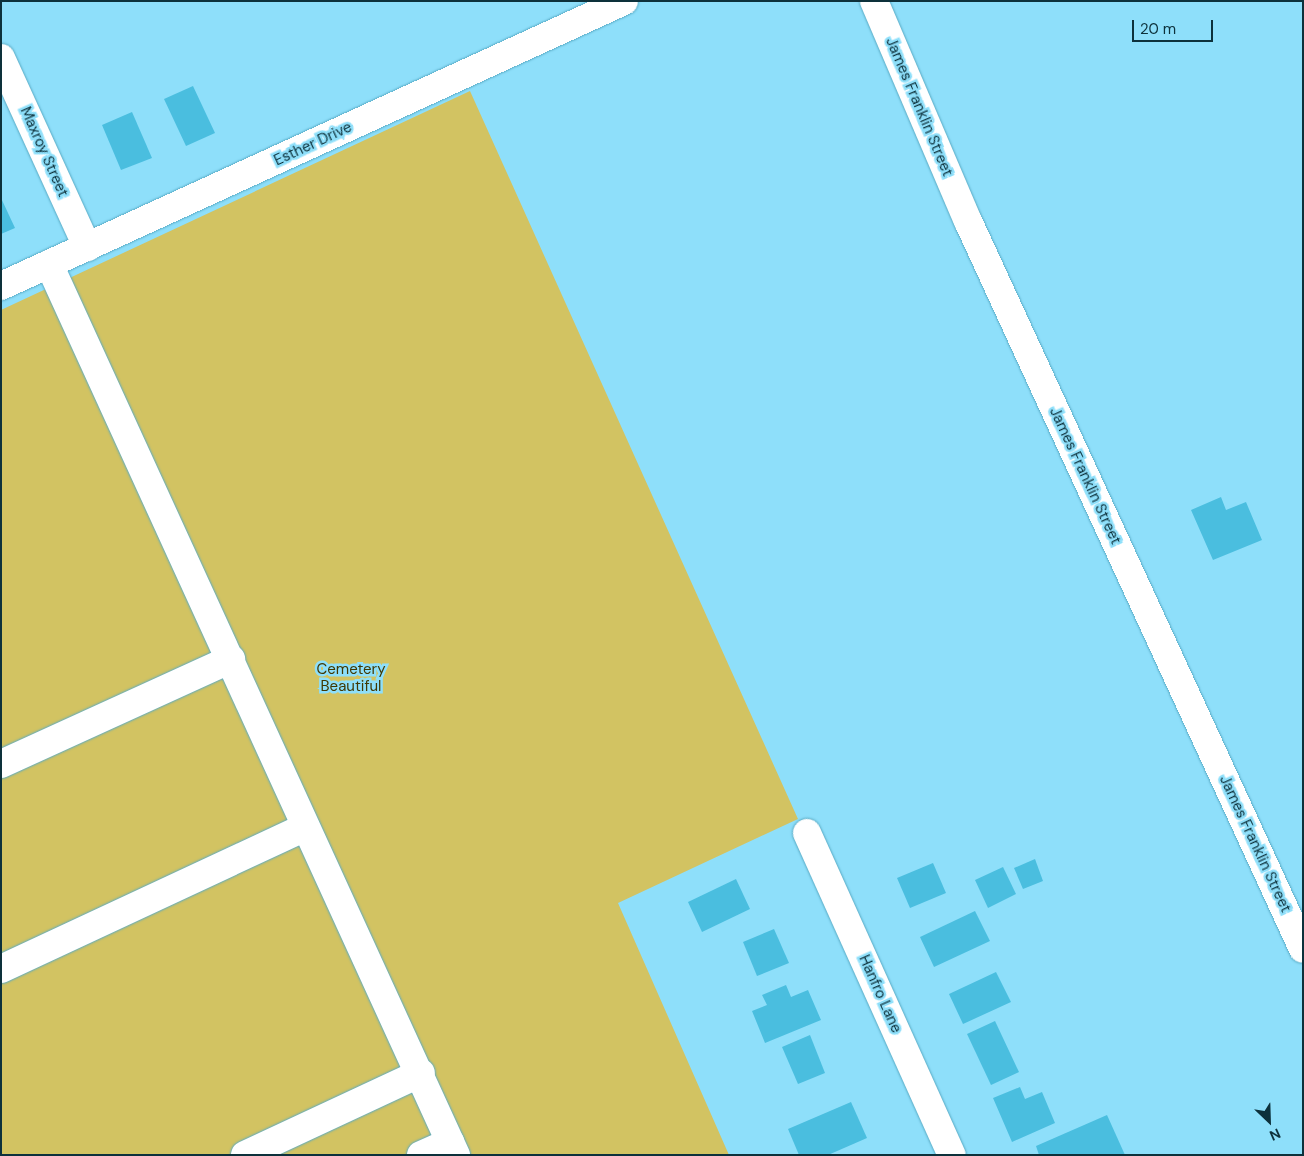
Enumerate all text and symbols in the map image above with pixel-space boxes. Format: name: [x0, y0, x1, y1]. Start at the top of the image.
scale bar: [1134, 10, 1215, 42]
text: 20 m: [1140, 19, 1176, 39]
street label: James Franklin Street: [882, 35, 956, 179]
street label: Maxroy Street: [16, 104, 72, 200]
street label: Esther Drive: [271, 118, 355, 170]
street label: James Franklin Street: [1045, 405, 1125, 547]
park label: Cemetery Beautiful: [317, 660, 385, 695]
street label: James Franklin Street: [1215, 773, 1295, 915]
street label: Hanfro Lane: [855, 952, 905, 1036]
north arrow: [1244, 1096, 1294, 1146]
text: N: [1267, 1124, 1283, 1145]

